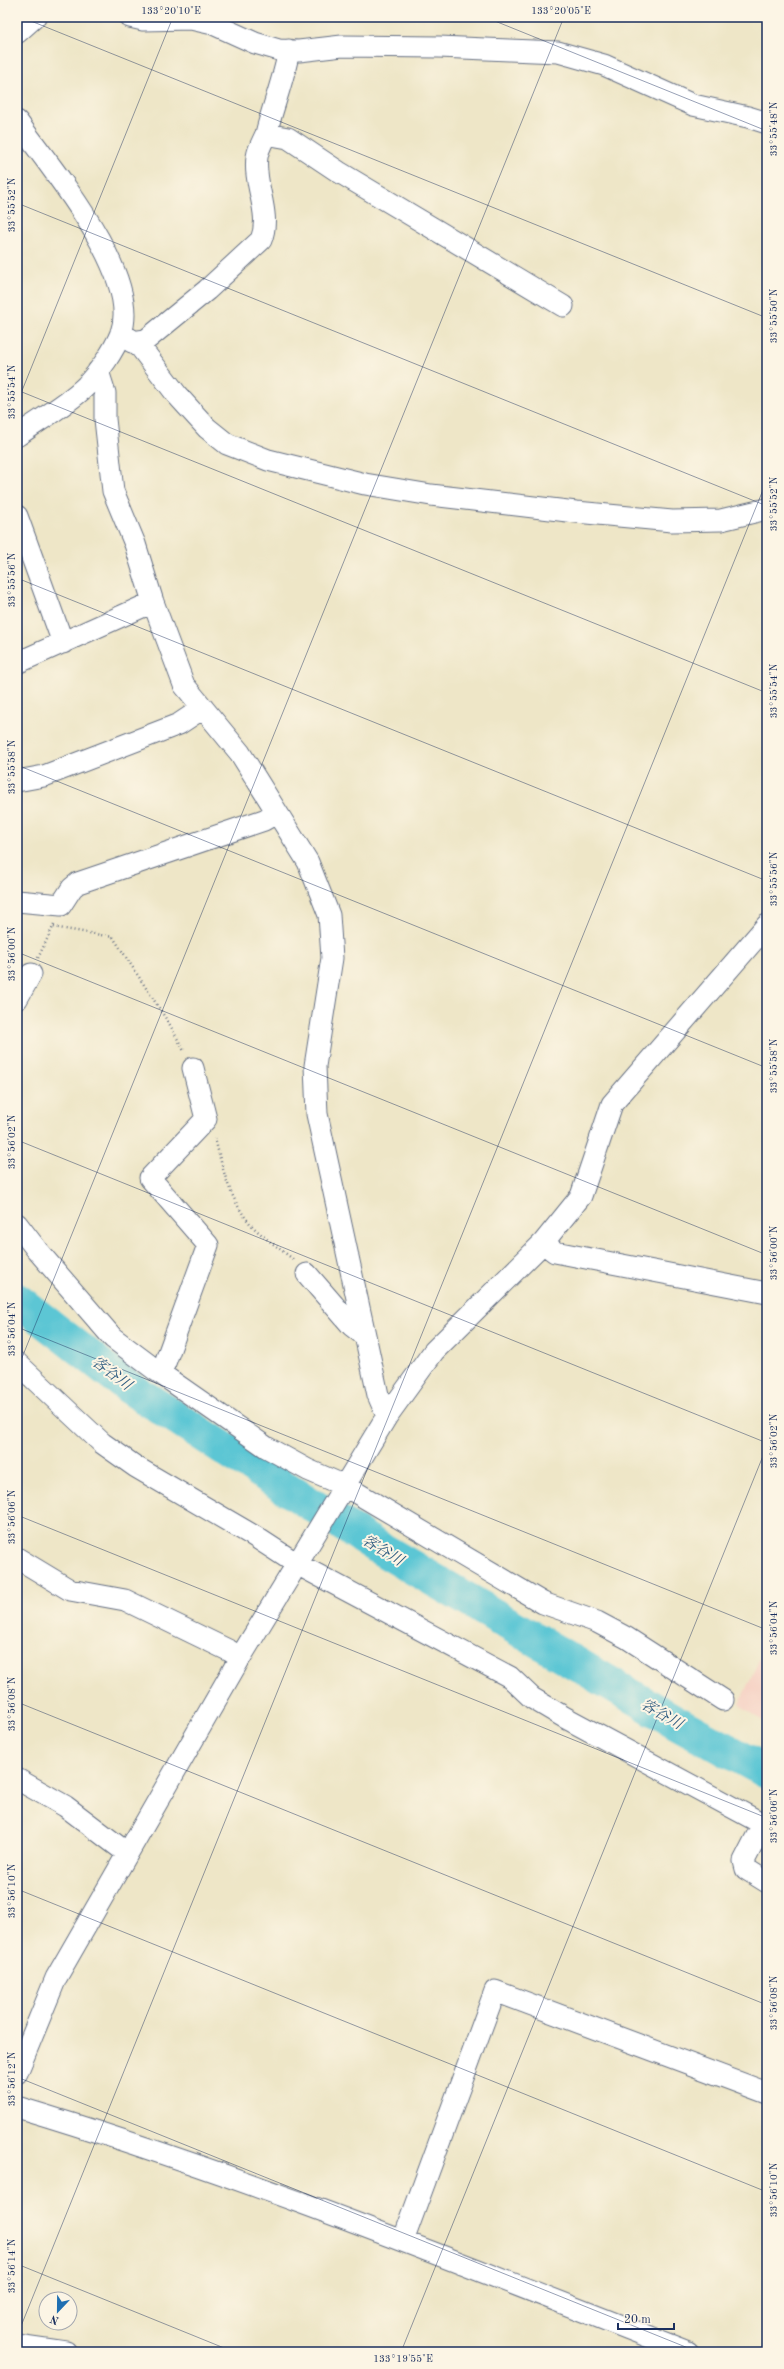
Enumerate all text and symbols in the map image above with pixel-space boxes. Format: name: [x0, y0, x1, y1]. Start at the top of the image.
text: 133°20'10"E: [141, 6, 201, 16]
text: 133°20'05"E: [531, 6, 591, 16]
text: 33°55'48"N: [769, 101, 779, 156]
text: 33°55'52"N: [7, 177, 17, 232]
text: 33°55'50"N: [769, 288, 779, 343]
text: 33°55'54"N: [7, 364, 17, 419]
text: 33°55'52"N: [769, 476, 779, 531]
text: 33°55'56"N: [7, 552, 17, 607]
text: 33°55'54"N: [769, 663, 779, 718]
text: 33°55'58"N: [7, 739, 17, 794]
text: 33°55'56"N: [769, 851, 779, 906]
text: 33°56'00"N: [7, 926, 17, 981]
text: 33°55'58"N: [769, 1038, 779, 1093]
text: 33°56'02"N: [7, 1114, 17, 1169]
text: 33°56'00"N: [769, 1225, 779, 1280]
text: 33°56'04"N: [7, 1301, 17, 1356]
water label: 客谷川: [89, 1353, 136, 1395]
text: 33°56'02"N: [769, 1413, 779, 1468]
text: 33°56'06"N: [7, 1489, 17, 1544]
water label: 客谷川: [359, 1532, 408, 1570]
text: 33°56'04"N: [769, 1600, 779, 1655]
text: 33°56'08"N: [7, 1676, 17, 1731]
water label: 客谷川: [638, 1696, 687, 1734]
text: 33°56'06"N: [769, 1788, 779, 1843]
text: 33°56'10"N: [7, 1863, 17, 1918]
text: 33°56'08"N: [769, 1975, 779, 2030]
text: 33°56'12"N: [7, 2051, 17, 2106]
text: 33°56'10"N: [769, 2162, 779, 2217]
text: 33°56'14"N: [7, 2238, 17, 2293]
north arrow: [38, 2291, 78, 2331]
scale bar: [618, 2305, 674, 2331]
text: N: [48, 2312, 61, 2326]
text: 20 m: [624, 2314, 651, 2326]
text: 133°19'55"E: [373, 2354, 433, 2364]

